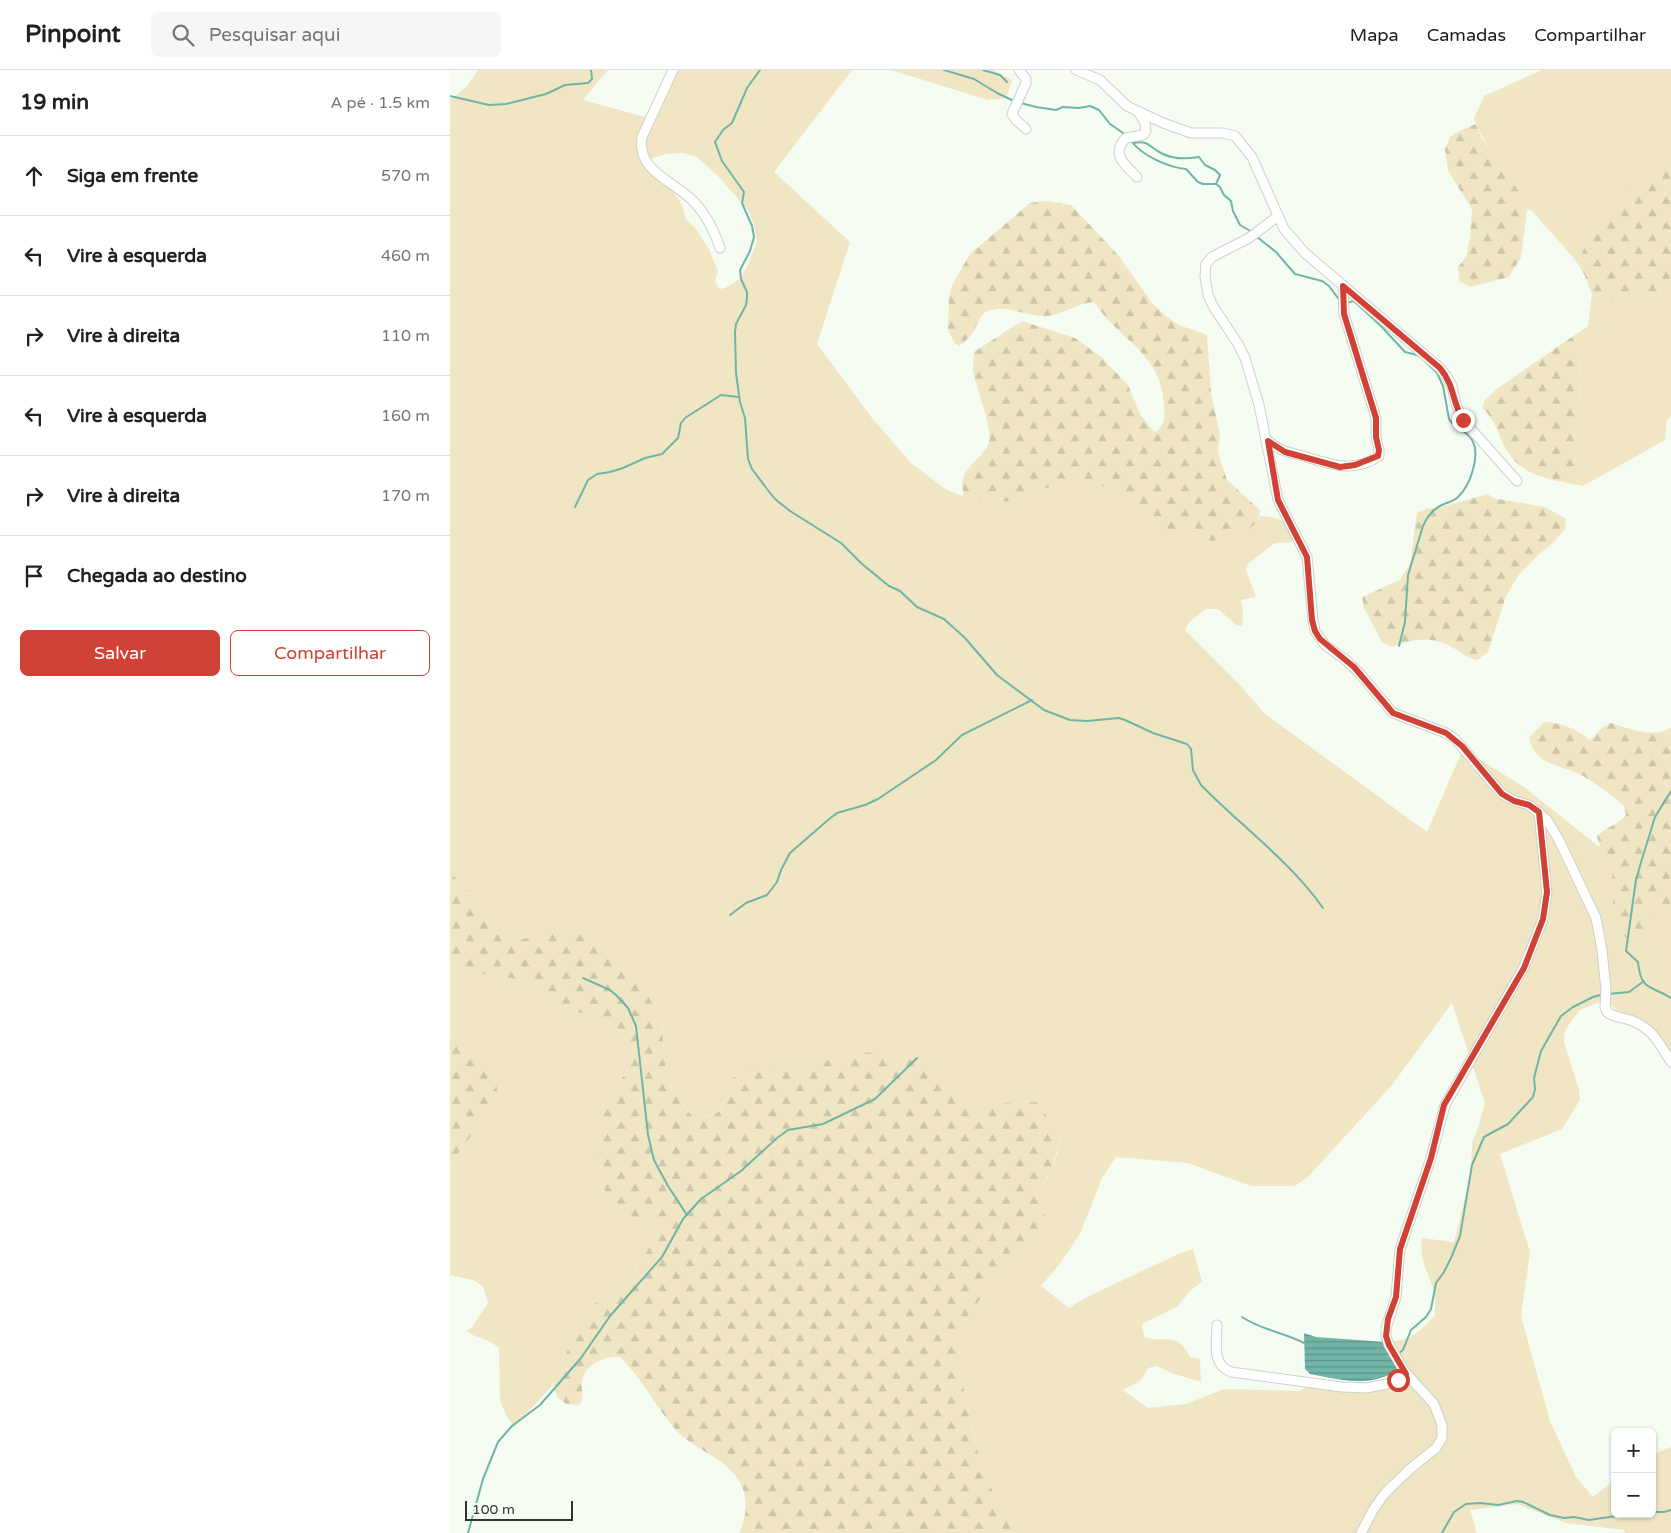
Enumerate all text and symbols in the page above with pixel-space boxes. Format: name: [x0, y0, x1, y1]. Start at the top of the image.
search box: [151, 12, 501, 57]
text: Pinpoint: [25, 20, 121, 49]
icon: search: [169, 21, 197, 49]
text: Pesquisar aqui: [209, 24, 340, 46]
text: Mapa: [1350, 24, 1399, 46]
text: Camadas: [1427, 24, 1506, 46]
text: Compartilhar: [1534, 24, 1646, 46]
text: 19 min: [20, 90, 89, 115]
text: A pé · 1.5 km: [330, 93, 430, 113]
icon: ahead: [20, 162, 48, 190]
text: Siga em frente: [67, 165, 198, 187]
text: 570 m: [381, 166, 430, 186]
icon: left: [20, 242, 48, 270]
text: Vire à esquerda: [67, 245, 207, 267]
text: 460 m: [381, 246, 430, 266]
icon: right: [20, 322, 48, 350]
text: Vire à direita: [67, 325, 180, 347]
text: 110 m: [381, 326, 430, 346]
icon: left: [20, 402, 48, 430]
text: Vire à esquerda: [67, 405, 207, 427]
text: 160 m: [381, 406, 430, 426]
route end: [1452, 409, 1475, 432]
icon: right: [20, 482, 48, 510]
text: Vire à direita: [67, 485, 180, 507]
text: 170 m: [381, 486, 430, 506]
icon: arrive: [20, 562, 48, 590]
text: Chegada ao destino: [67, 565, 247, 587]
button: Salvar: [20, 630, 220, 676]
button: Compartilhar: [230, 630, 430, 676]
route start: [1387, 1369, 1410, 1392]
map controls: [1611, 1428, 1656, 1518]
button: +: [1611, 1428, 1656, 1473]
button: −: [1611, 1473, 1656, 1518]
scale bar: [465, 1498, 572, 1521]
text: 100 m: [472, 1501, 515, 1518]

